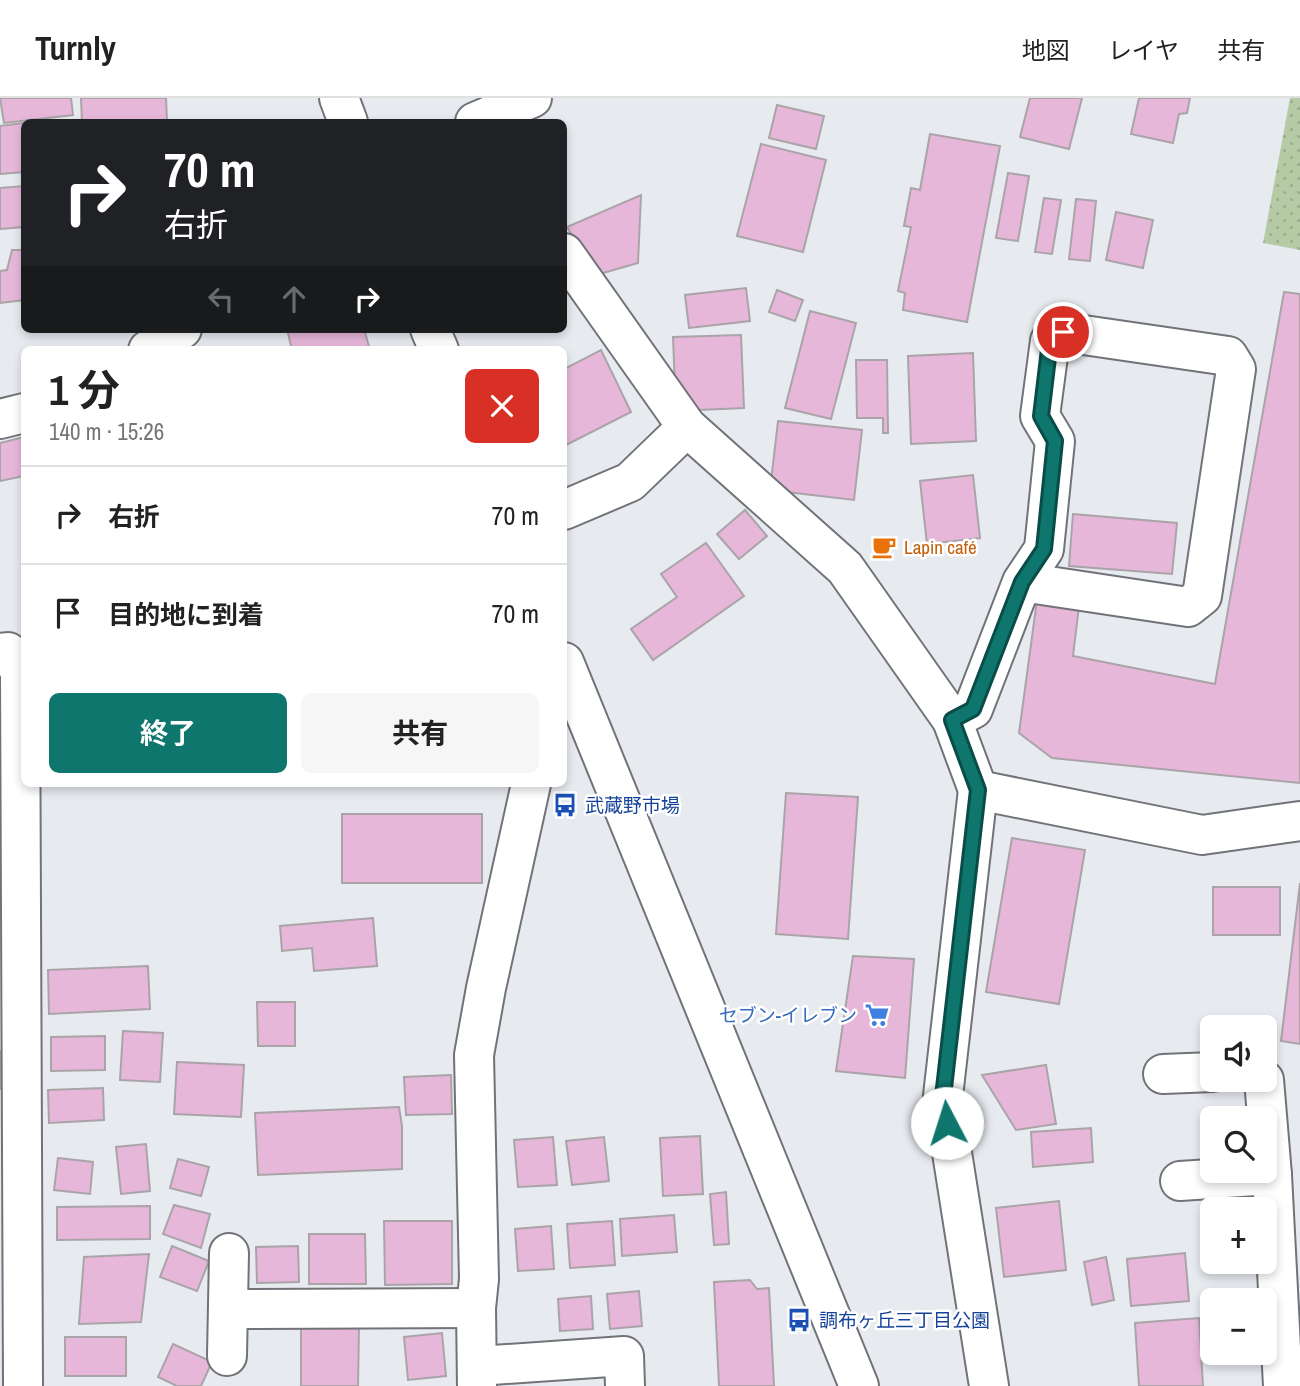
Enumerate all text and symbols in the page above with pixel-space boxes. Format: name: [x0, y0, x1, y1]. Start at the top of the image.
text: Turnly: [35, 26, 116, 70]
text: 地図: [1022, 34, 1070, 66]
text: レイヤ: [1108, 34, 1179, 66]
text: 共有: [1217, 34, 1265, 66]
text: 70 m: [164, 136, 256, 202]
icon: right: [49, 147, 140, 238]
text: 右折: [164, 203, 228, 246]
icon: left: [202, 280, 240, 318]
icon: ahead: [275, 280, 313, 318]
icon: right: [348, 280, 386, 318]
pin: [1033, 302, 1093, 362]
icon: arrive: [1044, 313, 1082, 351]
text: 1 分: [49, 362, 120, 418]
button: close: [465, 369, 539, 443]
text: 140 m · 15:26: [49, 416, 164, 447]
icon: right: [49, 496, 87, 534]
text: 70 m: [492, 498, 539, 533]
text: 右折: [108, 499, 160, 534]
cafe icon: Lapin café: [870, 533, 898, 561]
place label: Lapin café: [904, 534, 977, 560]
icon: arrive: [49, 594, 87, 632]
text: 70 m: [492, 596, 539, 631]
text: 目的地に到着: [108, 597, 264, 632]
button: 終了: [49, 693, 287, 773]
button: 共有: [301, 693, 539, 773]
bus stop icon: 武蔵野市場: [551, 791, 579, 819]
place label: 武蔵野市場: [585, 792, 680, 818]
supermarket icon: セブン-イレブン: [863, 1001, 891, 1029]
place label: セブン-イレブン: [719, 1002, 857, 1028]
map controls: [1200, 1015, 1277, 1365]
button: sound: [1200, 1015, 1277, 1092]
position arrow: [910, 1086, 984, 1160]
button: search: [1200, 1106, 1277, 1183]
button: +: [1200, 1197, 1277, 1274]
button: −: [1200, 1288, 1277, 1365]
bus stop icon: 調布ヶ丘三丁目公園: [785, 1306, 813, 1334]
place label: 調布ヶ丘三丁目公園: [819, 1307, 990, 1333]

